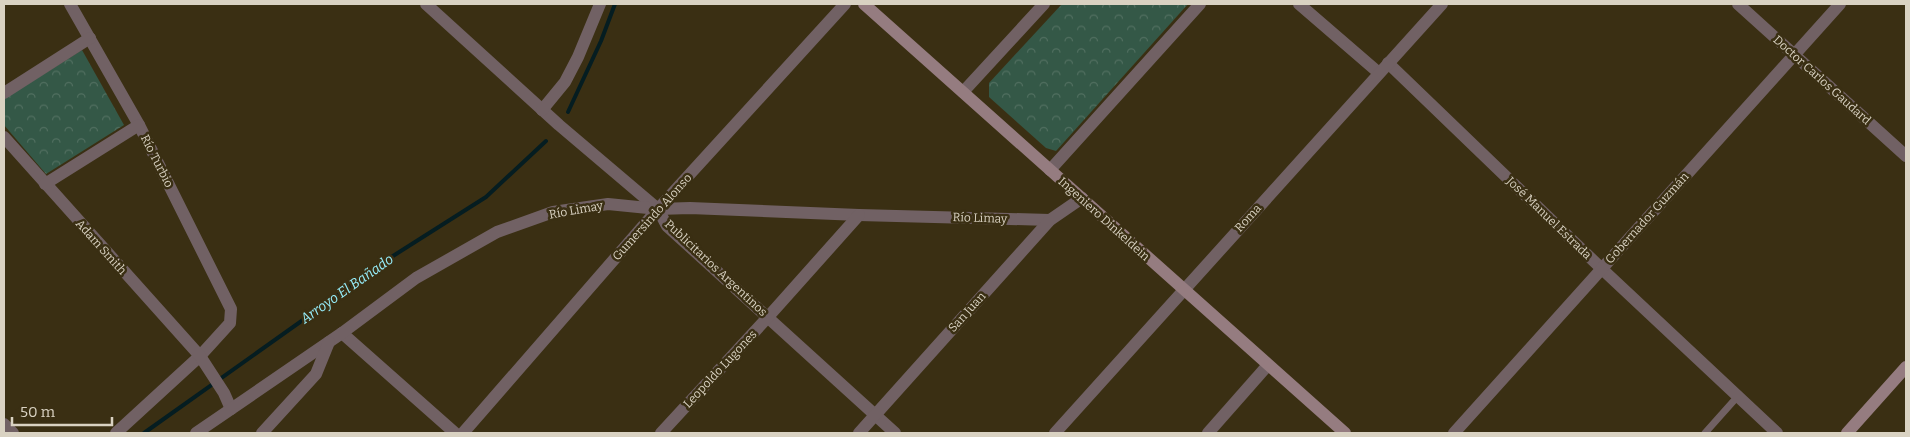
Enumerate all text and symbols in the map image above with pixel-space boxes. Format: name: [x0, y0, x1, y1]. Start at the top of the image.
street label: Doctor Carlos Gaudard: [1770, 33, 1874, 127]
street label: Río Turbio: [138, 132, 176, 190]
street label: Gobernador Guzmán: [1602, 169, 1692, 266]
street label: Gumersindo Alonso: [609, 171, 695, 263]
street label: José Manuel Estrada: [1503, 173, 1595, 262]
street label: Ingeniero Dinkeldein: [1056, 174, 1153, 264]
street label: Río Limay: [548, 198, 605, 222]
street label: Roma: [1232, 201, 1264, 235]
street label: Río Limay: [952, 210, 1008, 226]
street label: Adam Smith: [73, 217, 130, 278]
street label: Publicitarios Argentinos: [662, 217, 770, 319]
water label: Arroyo El Bañado: [296, 251, 397, 328]
street label: San Juan: [945, 289, 989, 335]
street label: Leopoldo Lugones: [680, 327, 760, 411]
scale bar: [12, 394, 112, 426]
text: 50 m: [20, 403, 56, 421]

